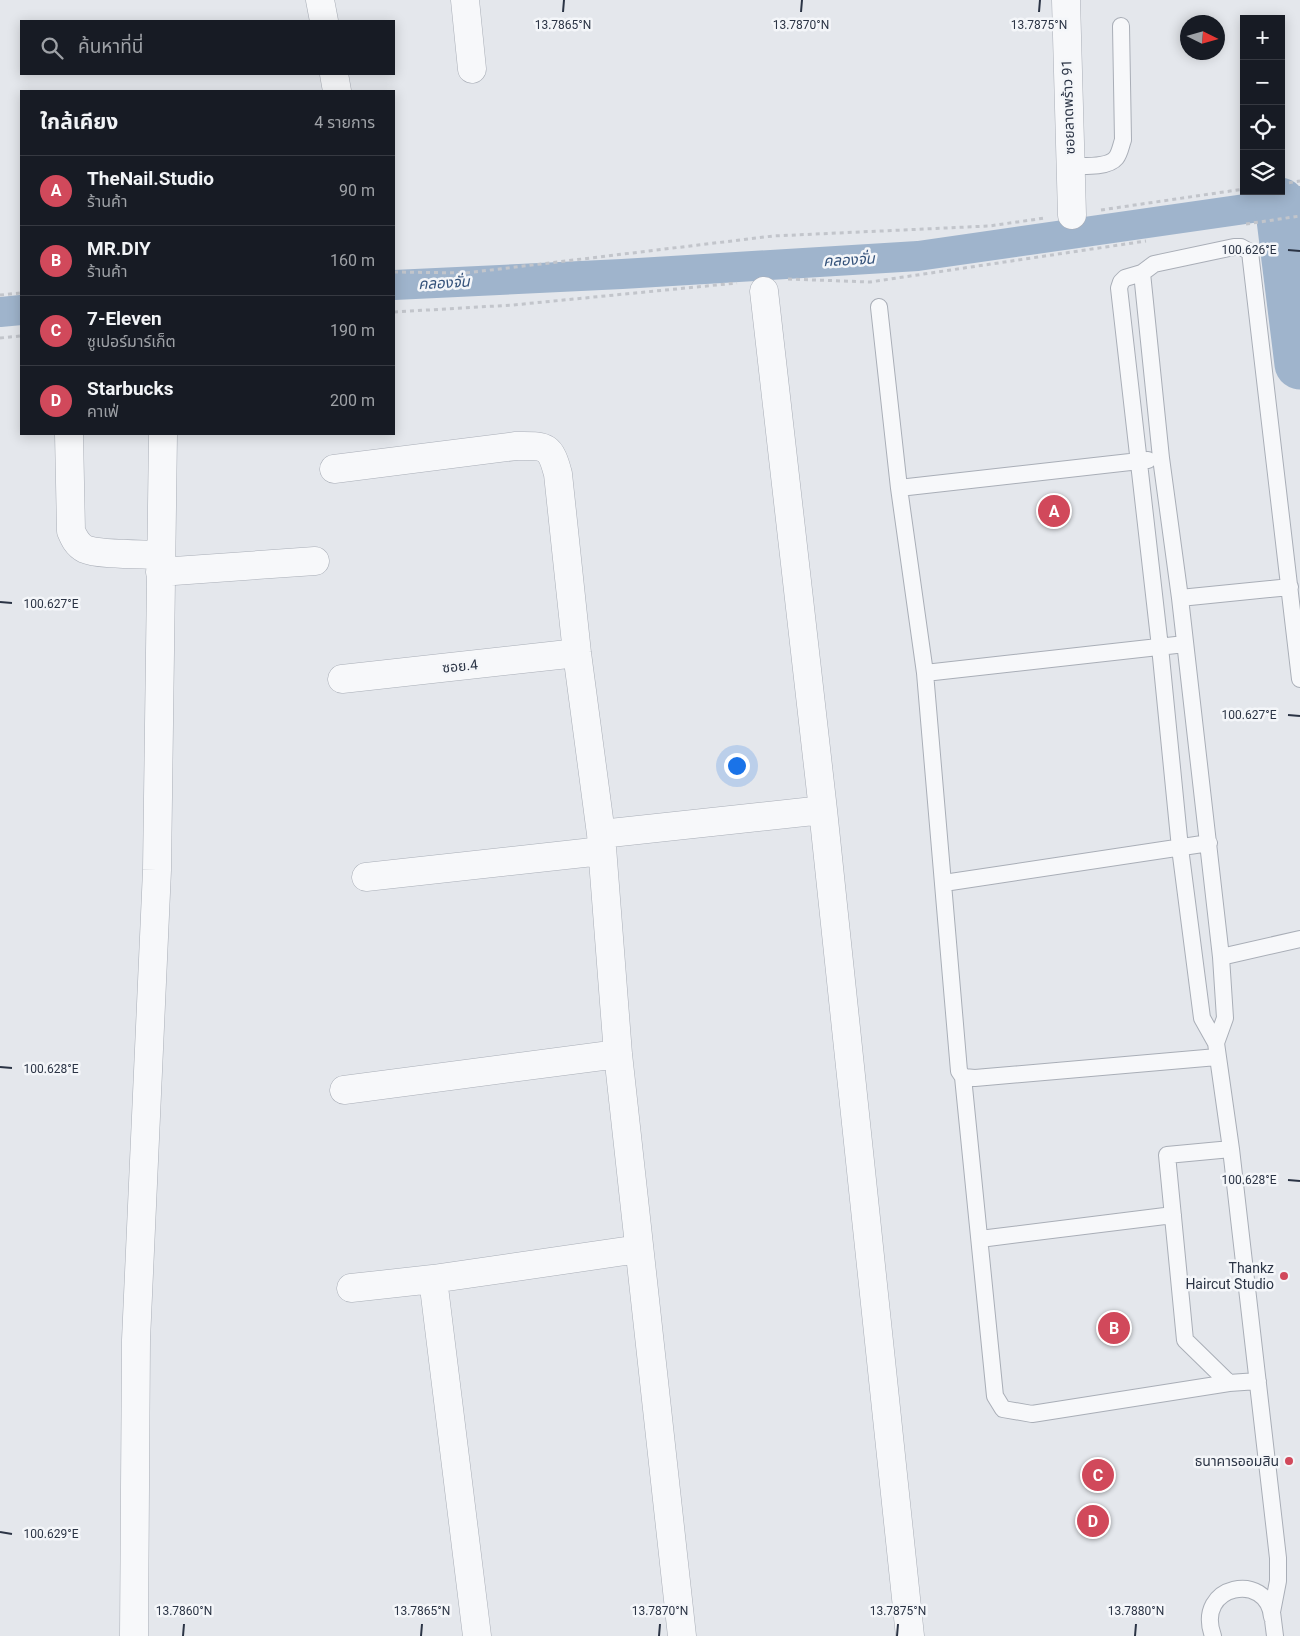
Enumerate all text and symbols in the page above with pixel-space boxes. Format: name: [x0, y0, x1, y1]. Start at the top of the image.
north arrow: [1180, 15, 1225, 60]
map controls: [1240, 15, 1285, 195]
button: +: [1240, 15, 1285, 60]
text: 13.7865°N: [535, 18, 591, 32]
text: 13.7870°N: [773, 18, 829, 32]
text: 13.7875°N: [1011, 18, 1067, 32]
search box: [20, 20, 395, 75]
icon: search: [38, 34, 66, 62]
text: ค้นหาที่นี่: [78, 35, 143, 58]
street label: ซอยลาดพร้าว 91: [1058, 59, 1078, 155]
button: −: [1240, 60, 1285, 105]
button: locate: [1240, 105, 1285, 150]
text: ใกล้เคียง: [40, 110, 118, 134]
text: 4 รายการ: [314, 113, 375, 132]
button: layers: [1240, 150, 1285, 195]
text: TheNail.Studio: [87, 167, 214, 190]
text: A: [51, 181, 61, 200]
text: 90 m: [339, 181, 375, 200]
text: ร้านค้า: [87, 192, 127, 211]
text: MR.DIY: [87, 237, 151, 260]
text: 100.626°E: [1222, 243, 1277, 257]
water label: คลองจั่น: [823, 248, 876, 270]
text: B: [51, 251, 61, 270]
text: 160 m: [330, 251, 375, 270]
text: ร้านค้า: [87, 262, 127, 281]
water label: คลองจั่น: [418, 271, 471, 293]
text: 7-Eleven: [87, 307, 162, 330]
text: C: [51, 321, 61, 340]
text: 190 m: [330, 321, 375, 340]
text: ซูเปอร์มาร์เก็ต: [87, 332, 176, 351]
text: Starbucks: [87, 377, 173, 400]
text: D: [51, 391, 61, 410]
text: 200 m: [330, 391, 375, 410]
text: คาเฟ่: [87, 402, 119, 421]
pin: A: [1038, 492, 1070, 530]
text: 100.627°E: [24, 597, 79, 611]
street label: ซอย.4: [441, 656, 479, 676]
text: 100.627°E: [1222, 708, 1277, 722]
your location: [724, 753, 750, 779]
text: 100.628°E: [24, 1062, 79, 1076]
text: 100.628°E: [1222, 1173, 1277, 1187]
place label: Thankz Haircut Studio: [1185, 1260, 1274, 1292]
marker: Thankz Haircut Studio: [1278, 1270, 1290, 1282]
pin: B: [1098, 1309, 1130, 1347]
place label: ธนาคารออมสิน: [1195, 1453, 1279, 1469]
marker: ธนาคารออมสิน: [1283, 1455, 1295, 1467]
pin: C: [1082, 1456, 1114, 1494]
pin: D: [1077, 1502, 1109, 1540]
text: 100.629°E: [24, 1527, 79, 1541]
text: 13.7860°N: [156, 1604, 212, 1618]
text: 13.7865°N: [394, 1604, 450, 1618]
text: 13.7870°N: [632, 1604, 688, 1618]
text: 13.7875°N: [870, 1604, 926, 1618]
text: 13.7880°N: [1108, 1604, 1164, 1618]

